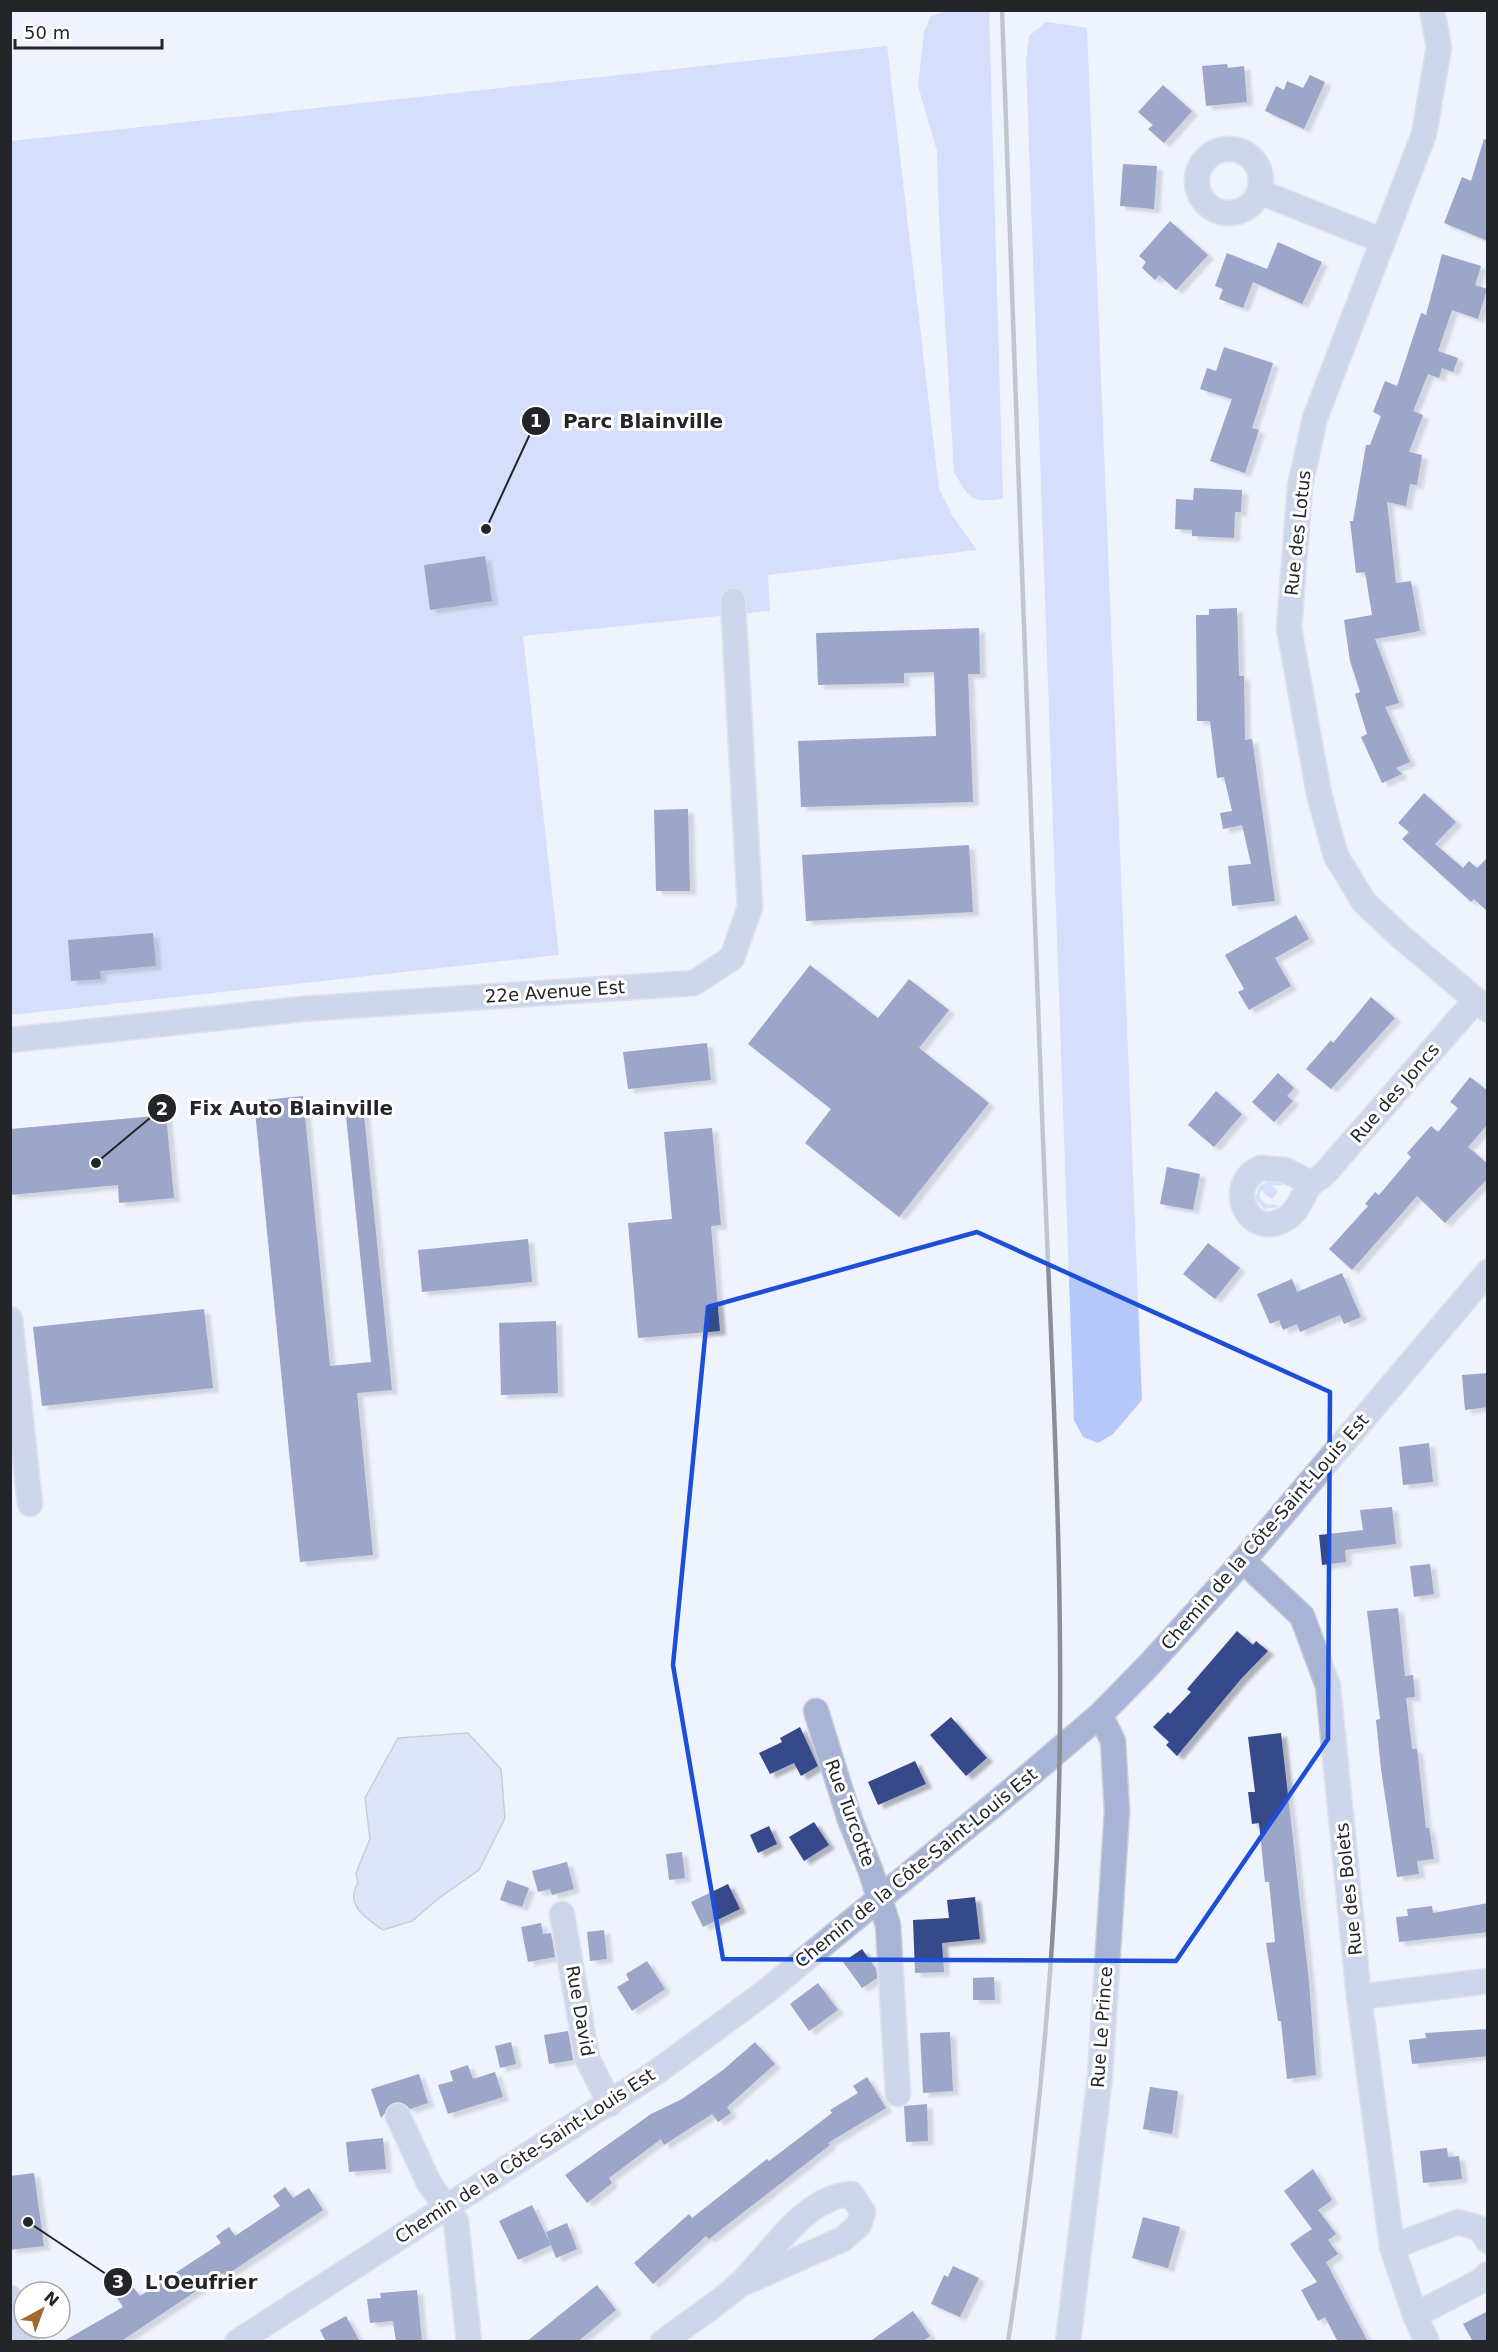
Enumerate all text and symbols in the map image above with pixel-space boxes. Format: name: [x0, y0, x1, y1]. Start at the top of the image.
scale bar: [15, 12, 162, 50]
text: 50 m: [24, 22, 70, 43]
callout: Parc Blainville: [521, 402, 735, 440]
text: Parc Blainville: [563, 409, 723, 433]
text: 1: [530, 410, 542, 431]
street label: Rue des Lotus: [1280, 469, 1315, 597]
street label: 22e Avenue Est: [484, 976, 626, 1007]
street label: Rue des Joncs: [1346, 1039, 1443, 1147]
callout: Fix Auto Blainville: [147, 1089, 405, 1127]
text: Fix Auto Blainville: [189, 1096, 393, 1120]
text: 2: [156, 1098, 168, 1119]
street label: Chemin de la Côte-Saint-Louis Est: [1157, 1410, 1373, 1654]
street label: Rue Turcotte: [821, 1756, 880, 1869]
street label: Chemin de la Côte-Saint-Louis Est: [790, 1763, 1041, 1972]
street label: Rue des Bolets: [1331, 1822, 1366, 1956]
street label: Rue David: [562, 1964, 599, 2058]
street label: Rue Le Prince: [1087, 1966, 1116, 2088]
street label: Chemin de la Côte-Saint-Louis Est: [391, 2064, 658, 2248]
callout: L'Oeufrier: [103, 2263, 270, 2301]
text: L'Oeufrier: [145, 2270, 257, 2294]
text: 3: [112, 2271, 124, 2292]
north arrow: [12, 2280, 72, 2340]
text: N: [40, 2287, 63, 2311]

